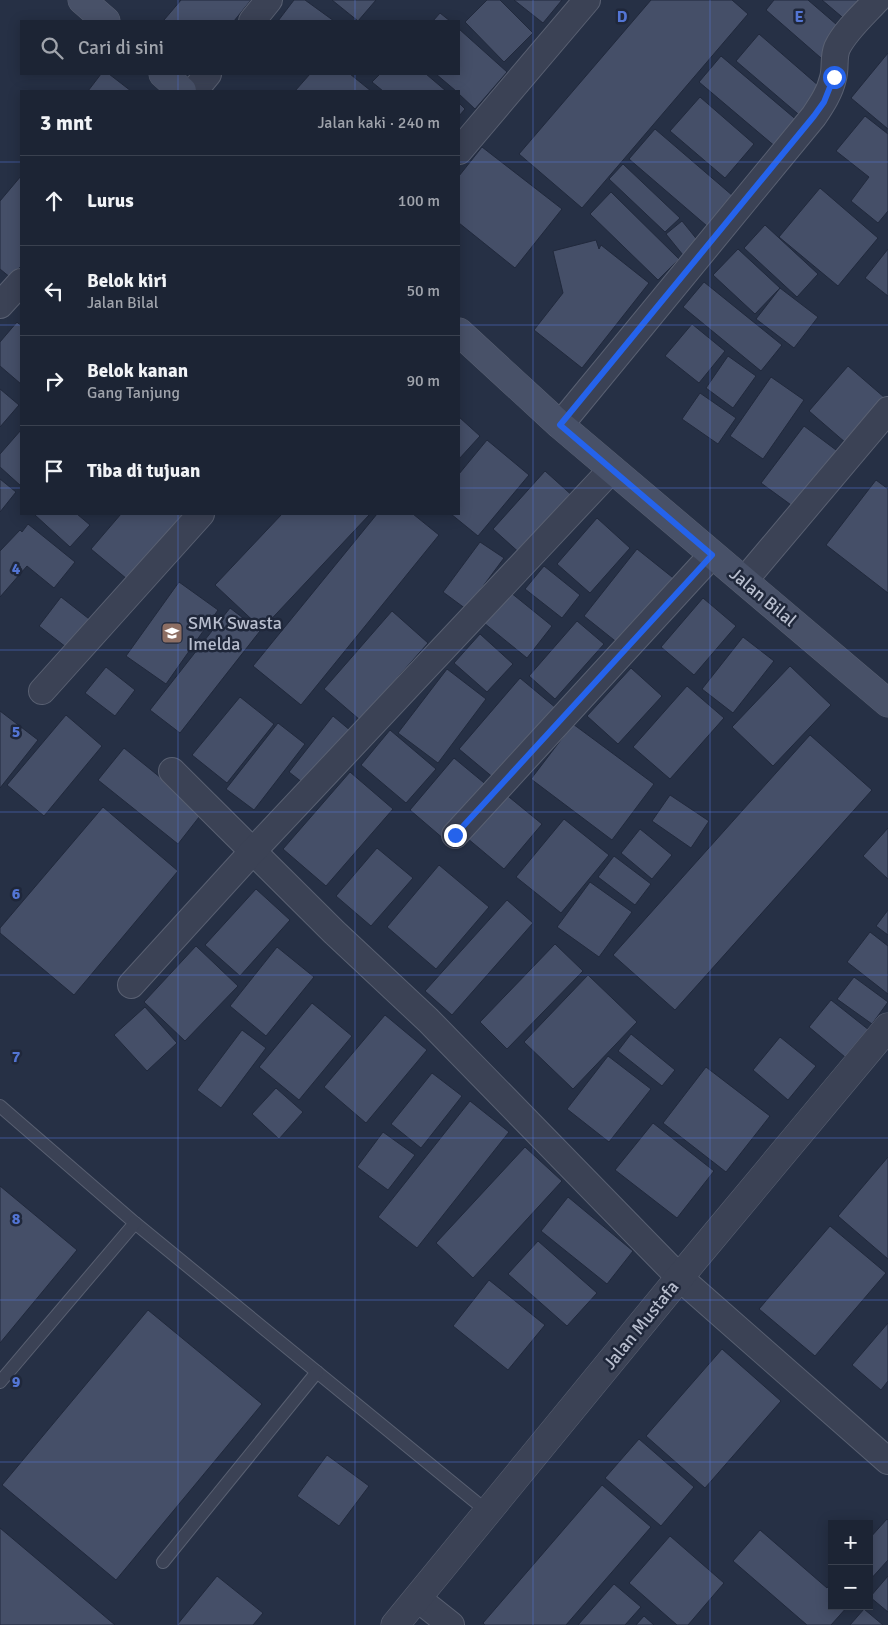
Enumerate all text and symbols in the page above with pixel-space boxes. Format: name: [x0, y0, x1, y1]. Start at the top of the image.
text: D: [617, 7, 628, 27]
text: E: [794, 7, 804, 27]
search box: [20, 20, 460, 75]
icon: search: [38, 34, 66, 62]
text: Cari di sini: [78, 36, 164, 60]
route start: [823, 66, 846, 89]
text: 3 mnt: [40, 110, 92, 136]
text: Jalan kaki · 240 m: [318, 113, 440, 133]
icon: ahead: [40, 187, 68, 215]
text: Lurus: [87, 189, 134, 213]
text: 100 m: [398, 191, 440, 211]
text: Belok kiri: [87, 269, 167, 293]
icon: left: [40, 277, 68, 305]
text: 50 m: [406, 281, 440, 301]
text: Jalan Bilal: [87, 293, 159, 313]
text: Belok kanan: [87, 359, 188, 383]
icon: right: [40, 367, 68, 395]
text: 90 m: [406, 371, 440, 391]
text: Gang Tanjung: [87, 383, 180, 403]
icon: arrive: [40, 457, 68, 485]
text: Tiba di tujuan: [87, 459, 200, 483]
text: 4: [12, 559, 21, 579]
street label: Jalan Bilal: [725, 563, 801, 631]
place label: SMK Swasta Imelda: [188, 612, 282, 655]
school or university icon: SMK Swasta Imelda: [160, 621, 184, 645]
text: 5: [12, 722, 20, 742]
route end: [444, 824, 467, 847]
text: 6: [12, 884, 21, 904]
text: 7: [12, 1047, 21, 1067]
text: 8: [12, 1209, 21, 1229]
street label: Jalan Mustafa: [599, 1276, 683, 1374]
text: 9: [12, 1372, 21, 1392]
map controls: [828, 1520, 873, 1610]
button: +: [828, 1520, 873, 1565]
button: −: [828, 1565, 873, 1610]

